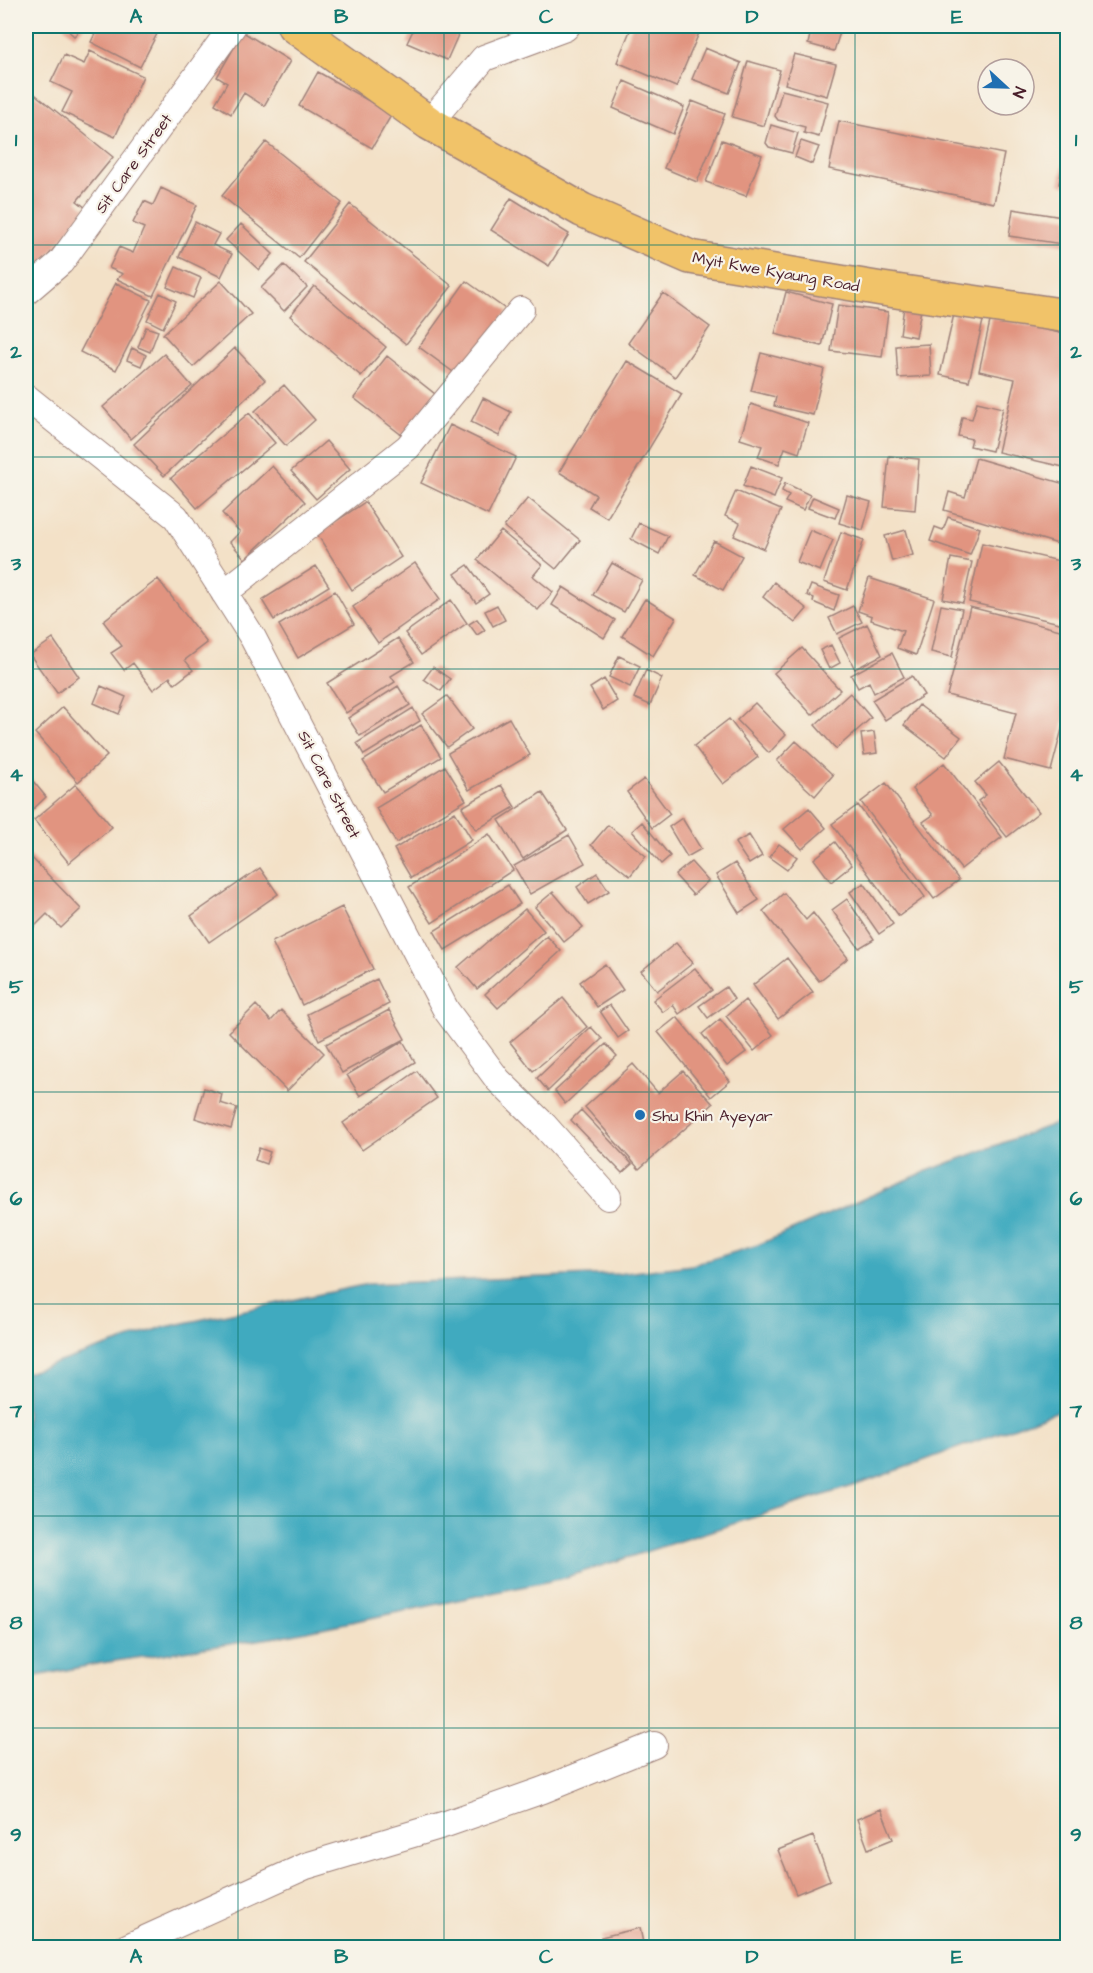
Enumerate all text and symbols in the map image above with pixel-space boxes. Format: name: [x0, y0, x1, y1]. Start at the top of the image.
text: A: [130, 3, 143, 31]
text: B: [334, 3, 349, 31]
text: C: [539, 3, 554, 31]
text: D: [746, 3, 759, 31]
text: E: [951, 3, 963, 31]
north arrow: [976, 57, 1036, 117]
text: N: [1007, 83, 1031, 101]
street label: Sit Care Street: [90, 109, 178, 218]
text: 1: [15, 126, 18, 154]
text: 1: [1075, 126, 1078, 154]
street label: Myit Kwe Kyaung Road: [690, 246, 861, 298]
text: 2: [9, 338, 22, 366]
text: 2: [1069, 338, 1082, 366]
text: 3: [10, 550, 22, 578]
text: 3: [1070, 550, 1082, 578]
street label: Sit Care Street: [292, 727, 366, 843]
text: 4: [9, 761, 23, 789]
text: 4: [1069, 761, 1083, 789]
text: 5: [9, 973, 24, 1001]
text: 5: [1069, 973, 1084, 1001]
place label: Shu Khin Ayeyar: [652, 1105, 773, 1128]
marker: Shu Khin Ayeyar: [633, 1108, 647, 1122]
text: 6: [10, 1185, 23, 1213]
text: 6: [1070, 1185, 1083, 1213]
text: 7: [9, 1397, 23, 1425]
text: 7: [1069, 1397, 1083, 1425]
text: 8: [10, 1609, 23, 1637]
text: 8: [1070, 1609, 1083, 1637]
text: 9: [10, 1821, 22, 1849]
text: 9: [1070, 1821, 1082, 1849]
text: A: [130, 1943, 143, 1971]
text: B: [334, 1943, 349, 1971]
text: C: [539, 1943, 554, 1971]
text: D: [746, 1943, 759, 1971]
text: E: [951, 1943, 963, 1971]

